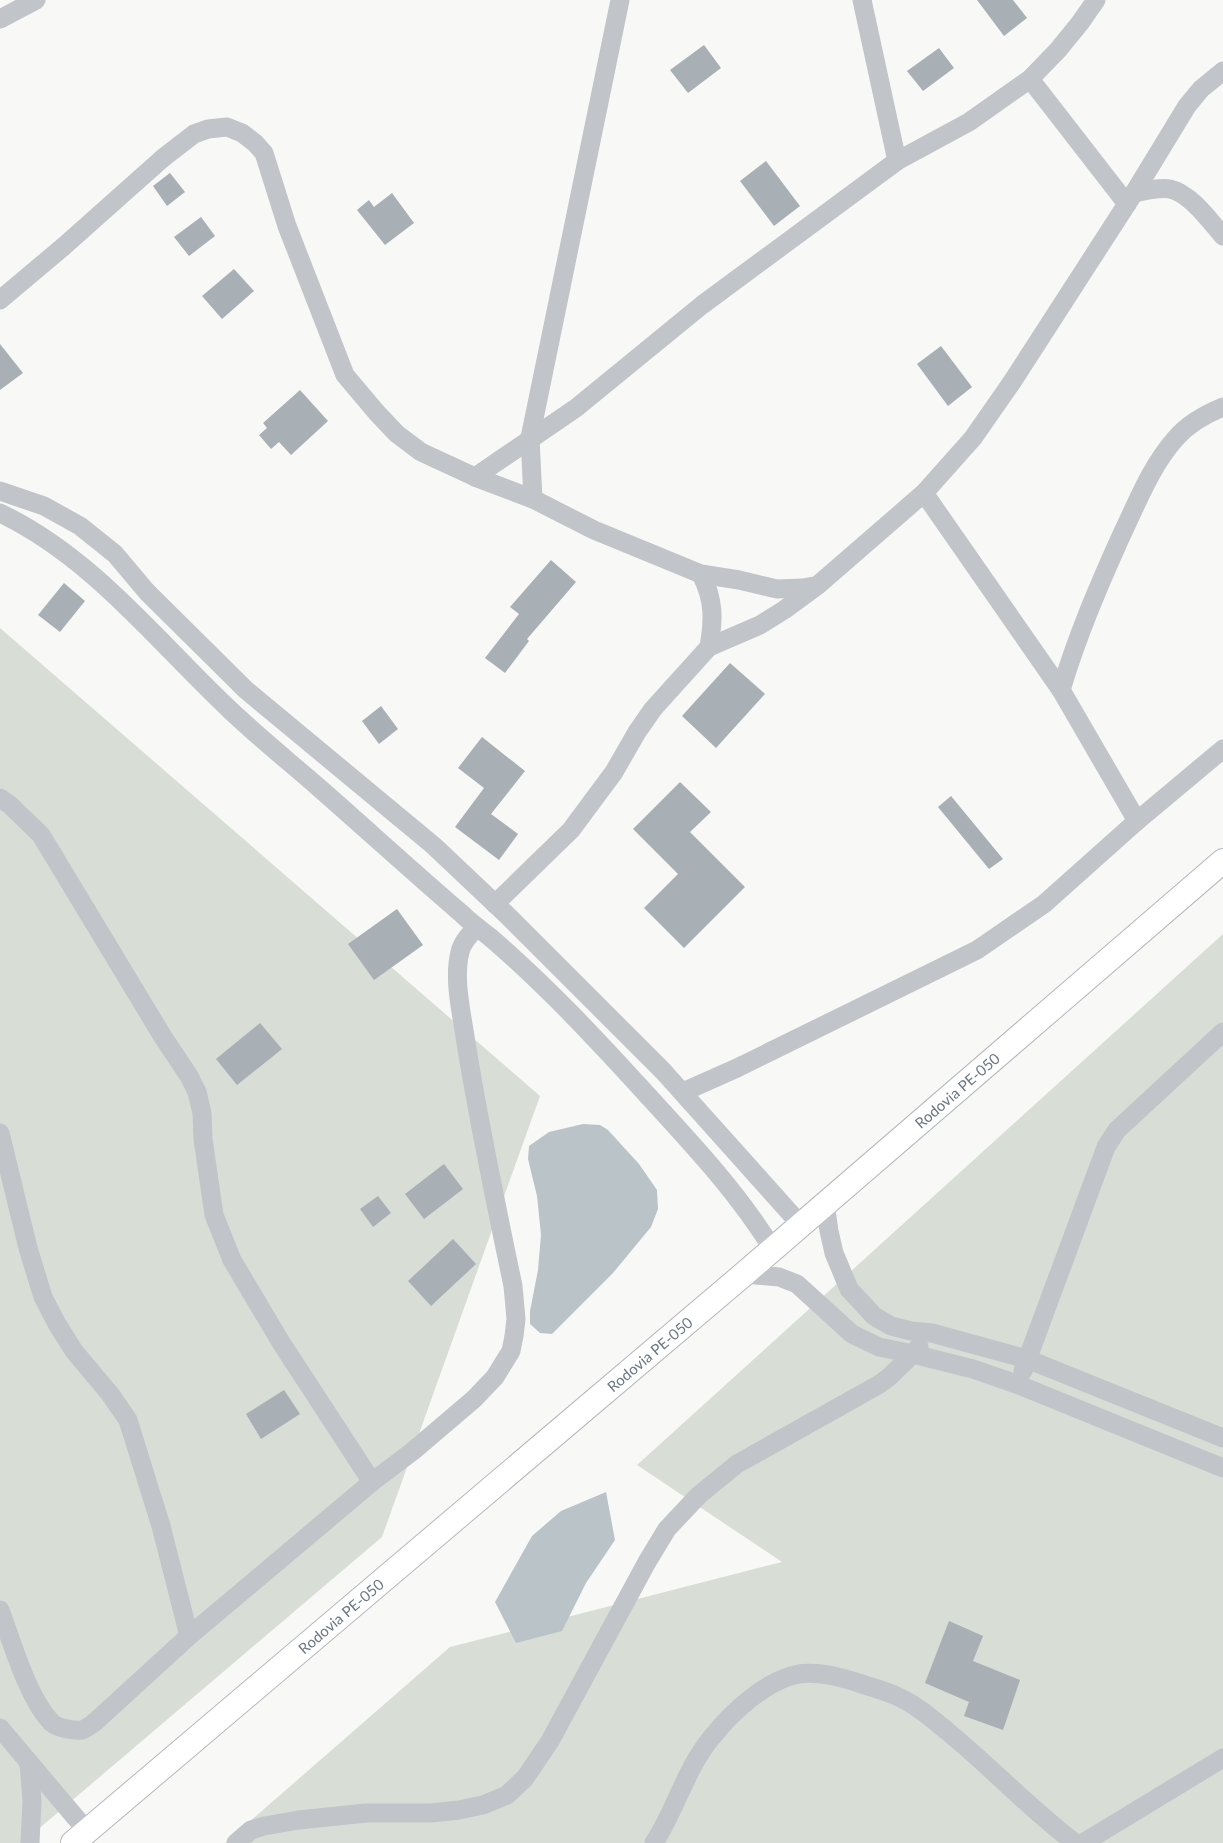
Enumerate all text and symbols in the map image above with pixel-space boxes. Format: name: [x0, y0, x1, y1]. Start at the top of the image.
street label: Rodovia PE-050: [911, 1049, 1003, 1132]
street label: Rodovia PE-050: [603, 1313, 696, 1395]
street label: Rodovia PE-050: [294, 1575, 387, 1657]

